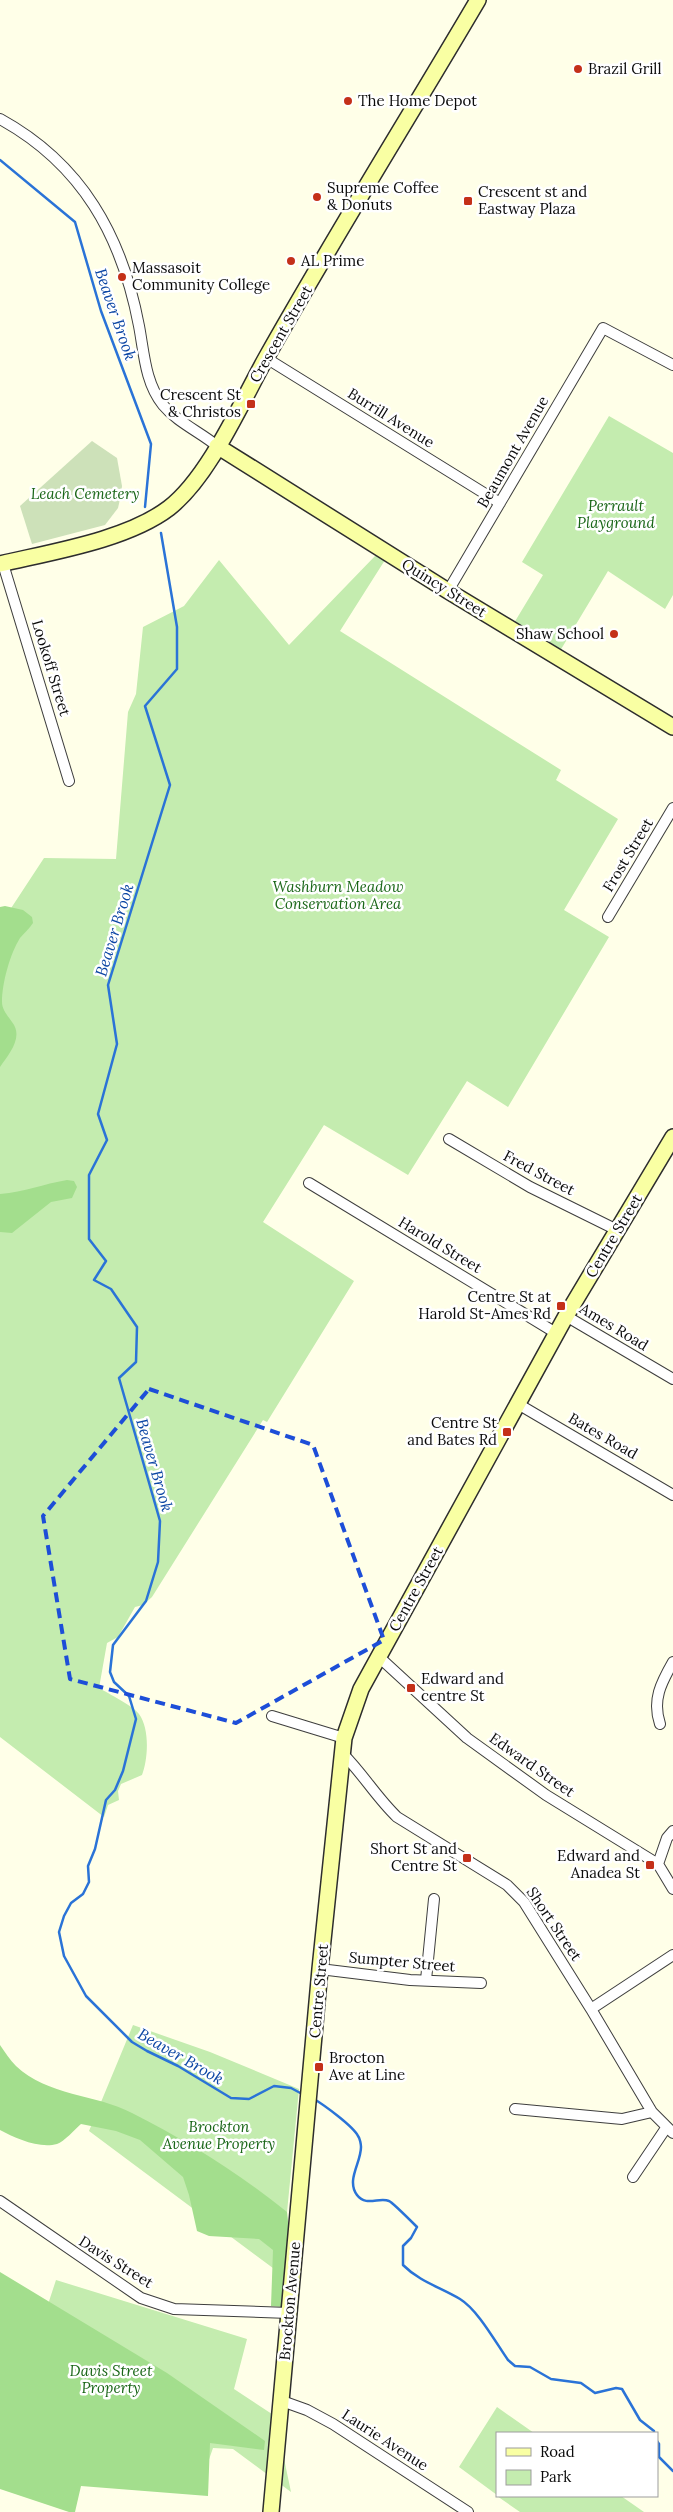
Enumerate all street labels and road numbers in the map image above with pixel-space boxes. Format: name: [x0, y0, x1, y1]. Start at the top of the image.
street label: Crescent Street: [245, 282, 316, 386]
street label: Burrill Avenue: [345, 383, 438, 452]
street label: Beaumont Avenue: [473, 393, 552, 511]
street label: Quincy Street: [398, 554, 490, 621]
street label: Lookoff Street: [28, 617, 75, 718]
street label: Frost Street: [598, 814, 657, 895]
street label: Fred Street: [500, 1146, 578, 1199]
street label: Centre Street: [581, 1190, 646, 1281]
street label: Harold Street: [395, 1212, 486, 1277]
street label: Ames Road: [576, 1298, 652, 1354]
street label: Bates Road: [565, 1408, 641, 1463]
street label: Centre Street: [384, 1543, 447, 1635]
street label: Edward Street: [486, 1728, 579, 1801]
street label: Short Street: [523, 1883, 586, 1964]
street label: Centre Street: [305, 1943, 332, 2039]
street label: Sumpter Street: [348, 1947, 456, 1976]
street label: Davis Street: [76, 2231, 157, 2292]
street label: Brockton Avenue: [275, 2241, 304, 2361]
street label: Laurie Avenue: [338, 2405, 432, 2475]

